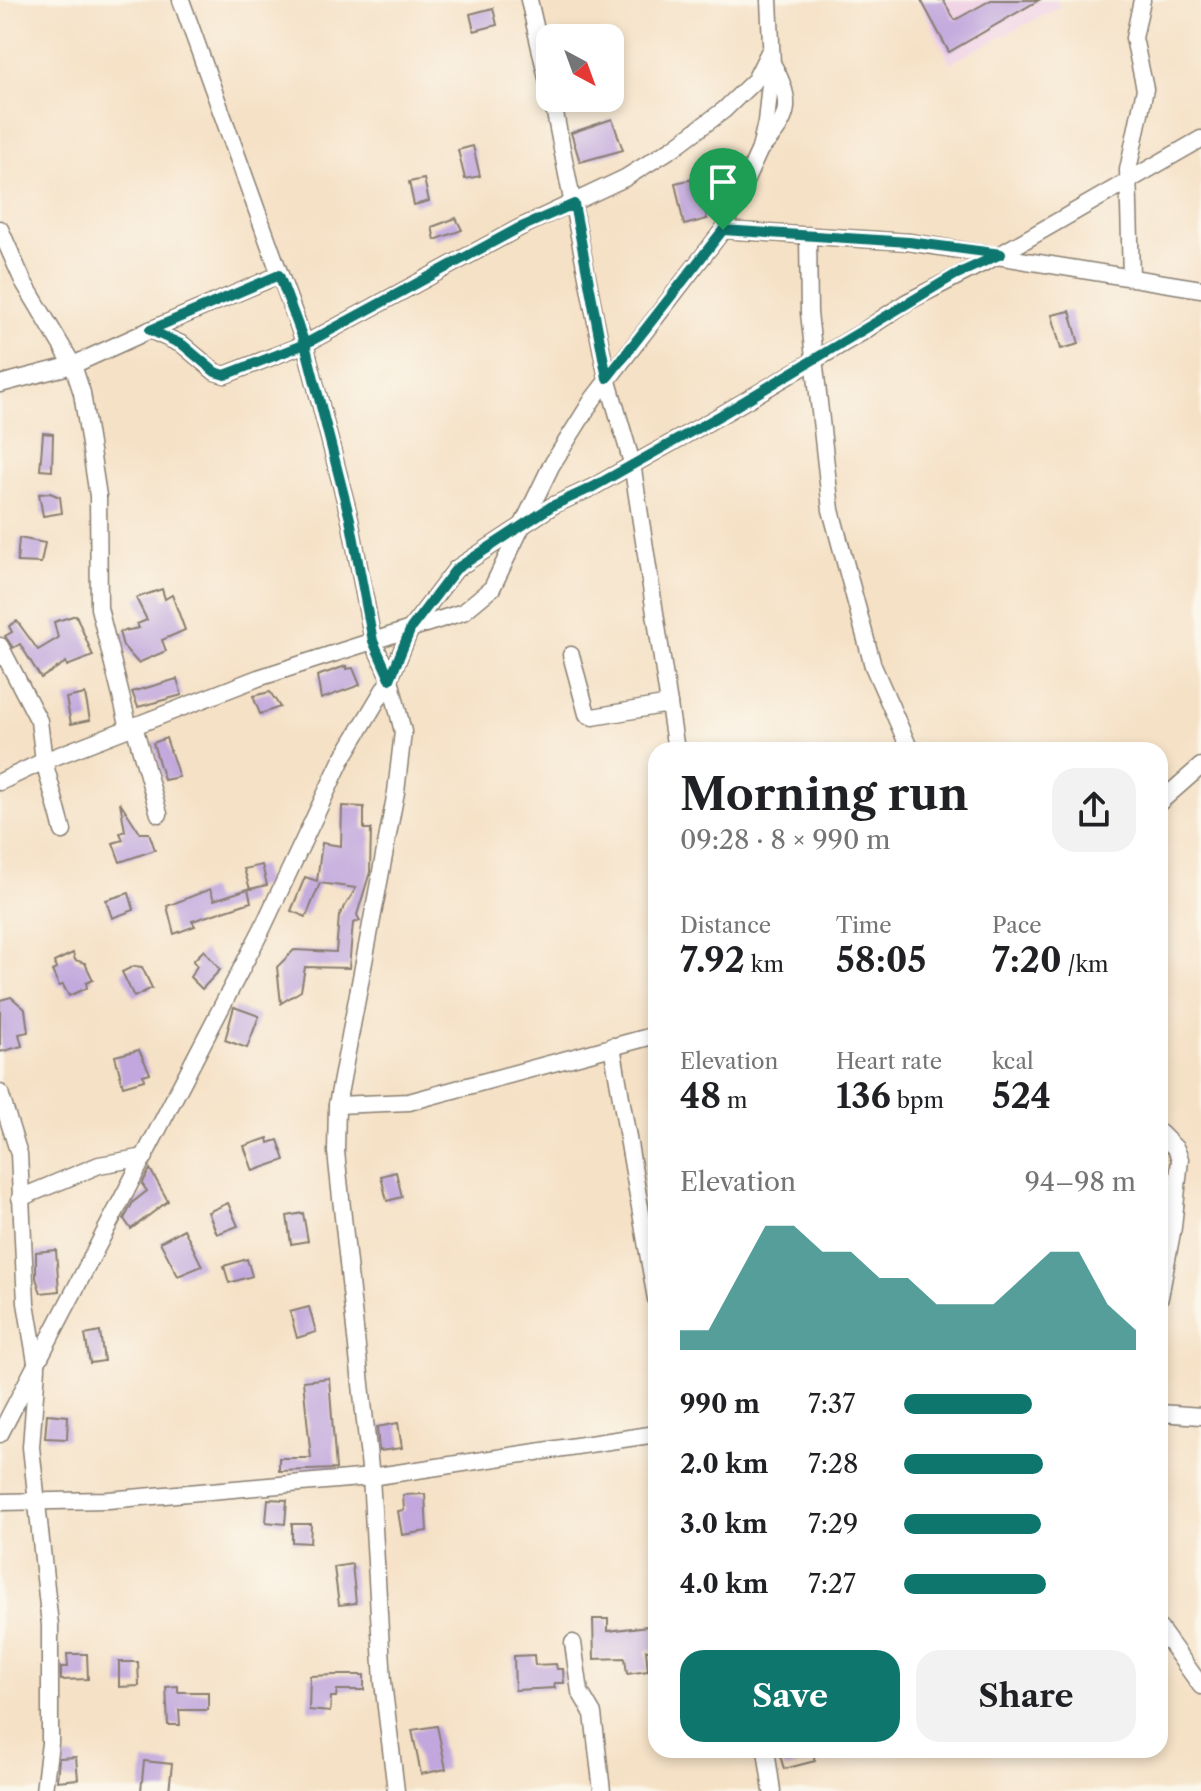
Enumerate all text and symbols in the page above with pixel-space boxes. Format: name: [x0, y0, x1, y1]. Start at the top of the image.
north arrow: [536, 24, 624, 112]
map controls: [536, 24, 624, 112]
pin: [689, 148, 757, 230]
icon: arrive: [701, 160, 745, 204]
text: Morning run: [680, 767, 969, 821]
button: share: [1052, 768, 1136, 852]
text: 09:28 · 8 × 990 m: [680, 824, 891, 856]
text: Distance: [680, 912, 771, 939]
text: Time: [836, 912, 892, 939]
text: Pace: [992, 912, 1042, 939]
text: 7.92: [680, 939, 745, 981]
text: 58:05: [836, 939, 926, 981]
text: 7:20: [992, 939, 1062, 981]
text: km: [745, 951, 784, 978]
text: /km: [1062, 951, 1109, 978]
text: Elevation: [680, 1048, 778, 1075]
text: Heart rate: [836, 1048, 942, 1075]
text: kcal: [992, 1048, 1034, 1075]
text: 48: [680, 1075, 721, 1117]
text: 136: [836, 1075, 891, 1117]
text: 524: [992, 1075, 1051, 1117]
text: m: [721, 1087, 747, 1114]
text: bpm: [891, 1087, 944, 1114]
text: Elevation: [680, 1166, 796, 1198]
text: 94–98 m: [1025, 1166, 1136, 1198]
text: 990 m: [680, 1388, 760, 1420]
text: 7:37: [808, 1388, 855, 1420]
text: 2.0 km: [680, 1448, 768, 1480]
text: 7:28: [808, 1448, 858, 1480]
text: 3.0 km: [680, 1508, 768, 1540]
text: 7:29: [808, 1508, 858, 1540]
text: 4.0 km: [680, 1568, 768, 1600]
text: 7:27: [808, 1568, 856, 1600]
button: Save: [680, 1650, 900, 1742]
button: Share: [916, 1650, 1136, 1742]

